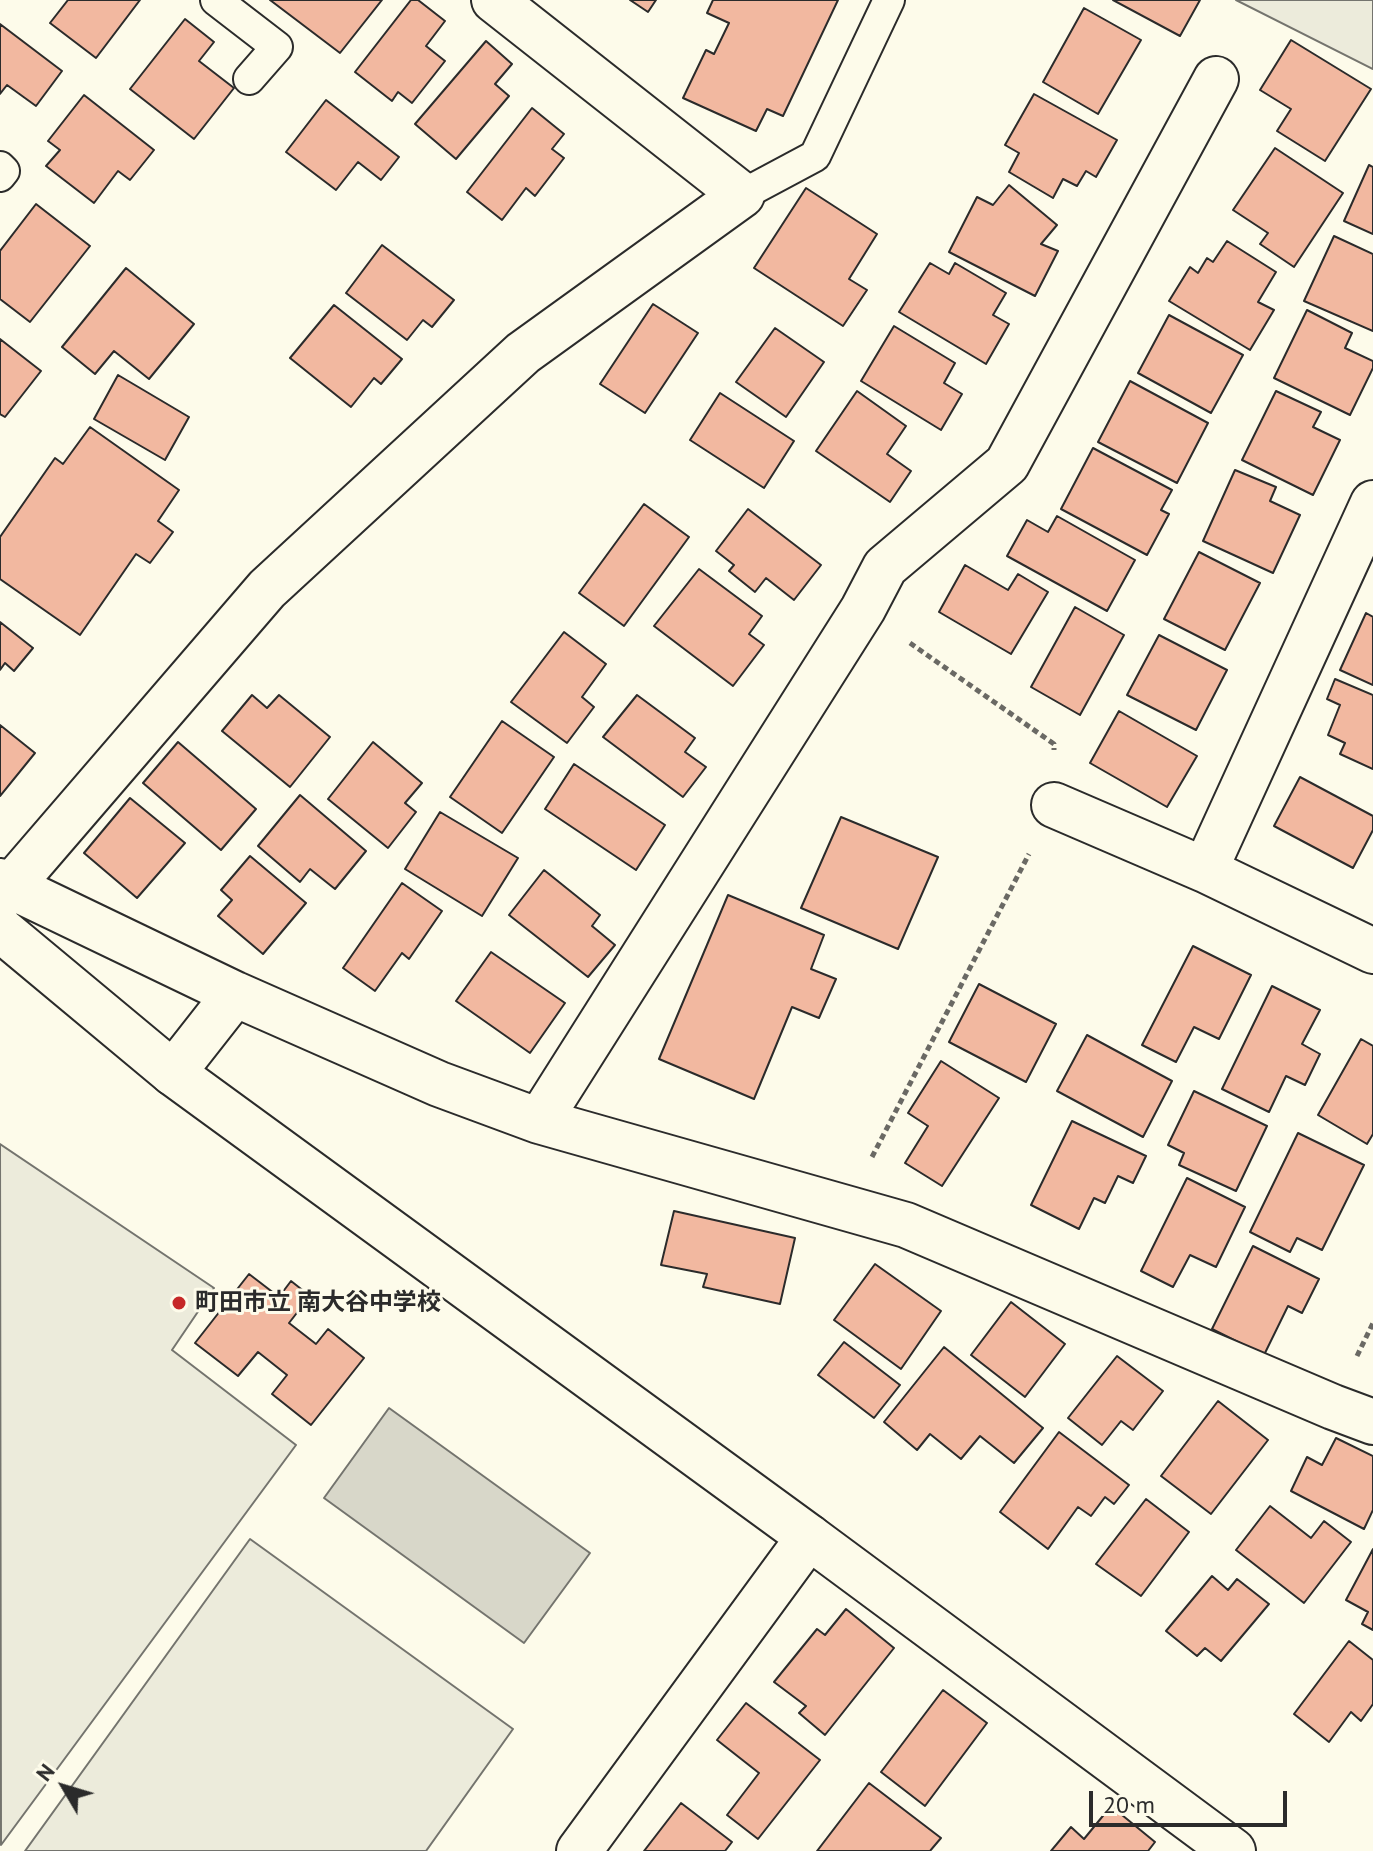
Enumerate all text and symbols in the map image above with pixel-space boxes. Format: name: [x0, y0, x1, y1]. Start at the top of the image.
place label: 町田市立 南大谷中学校: [195, 1289, 441, 1317]
marker: 町田市立 南大谷中学校: [170, 1294, 188, 1312]
north arrow: [24, 1747, 104, 1827]
text: N: [30, 1758, 61, 1787]
scale bar: [1093, 1775, 1291, 1825]
text: 20 m: [1103, 1789, 1155, 1820]

